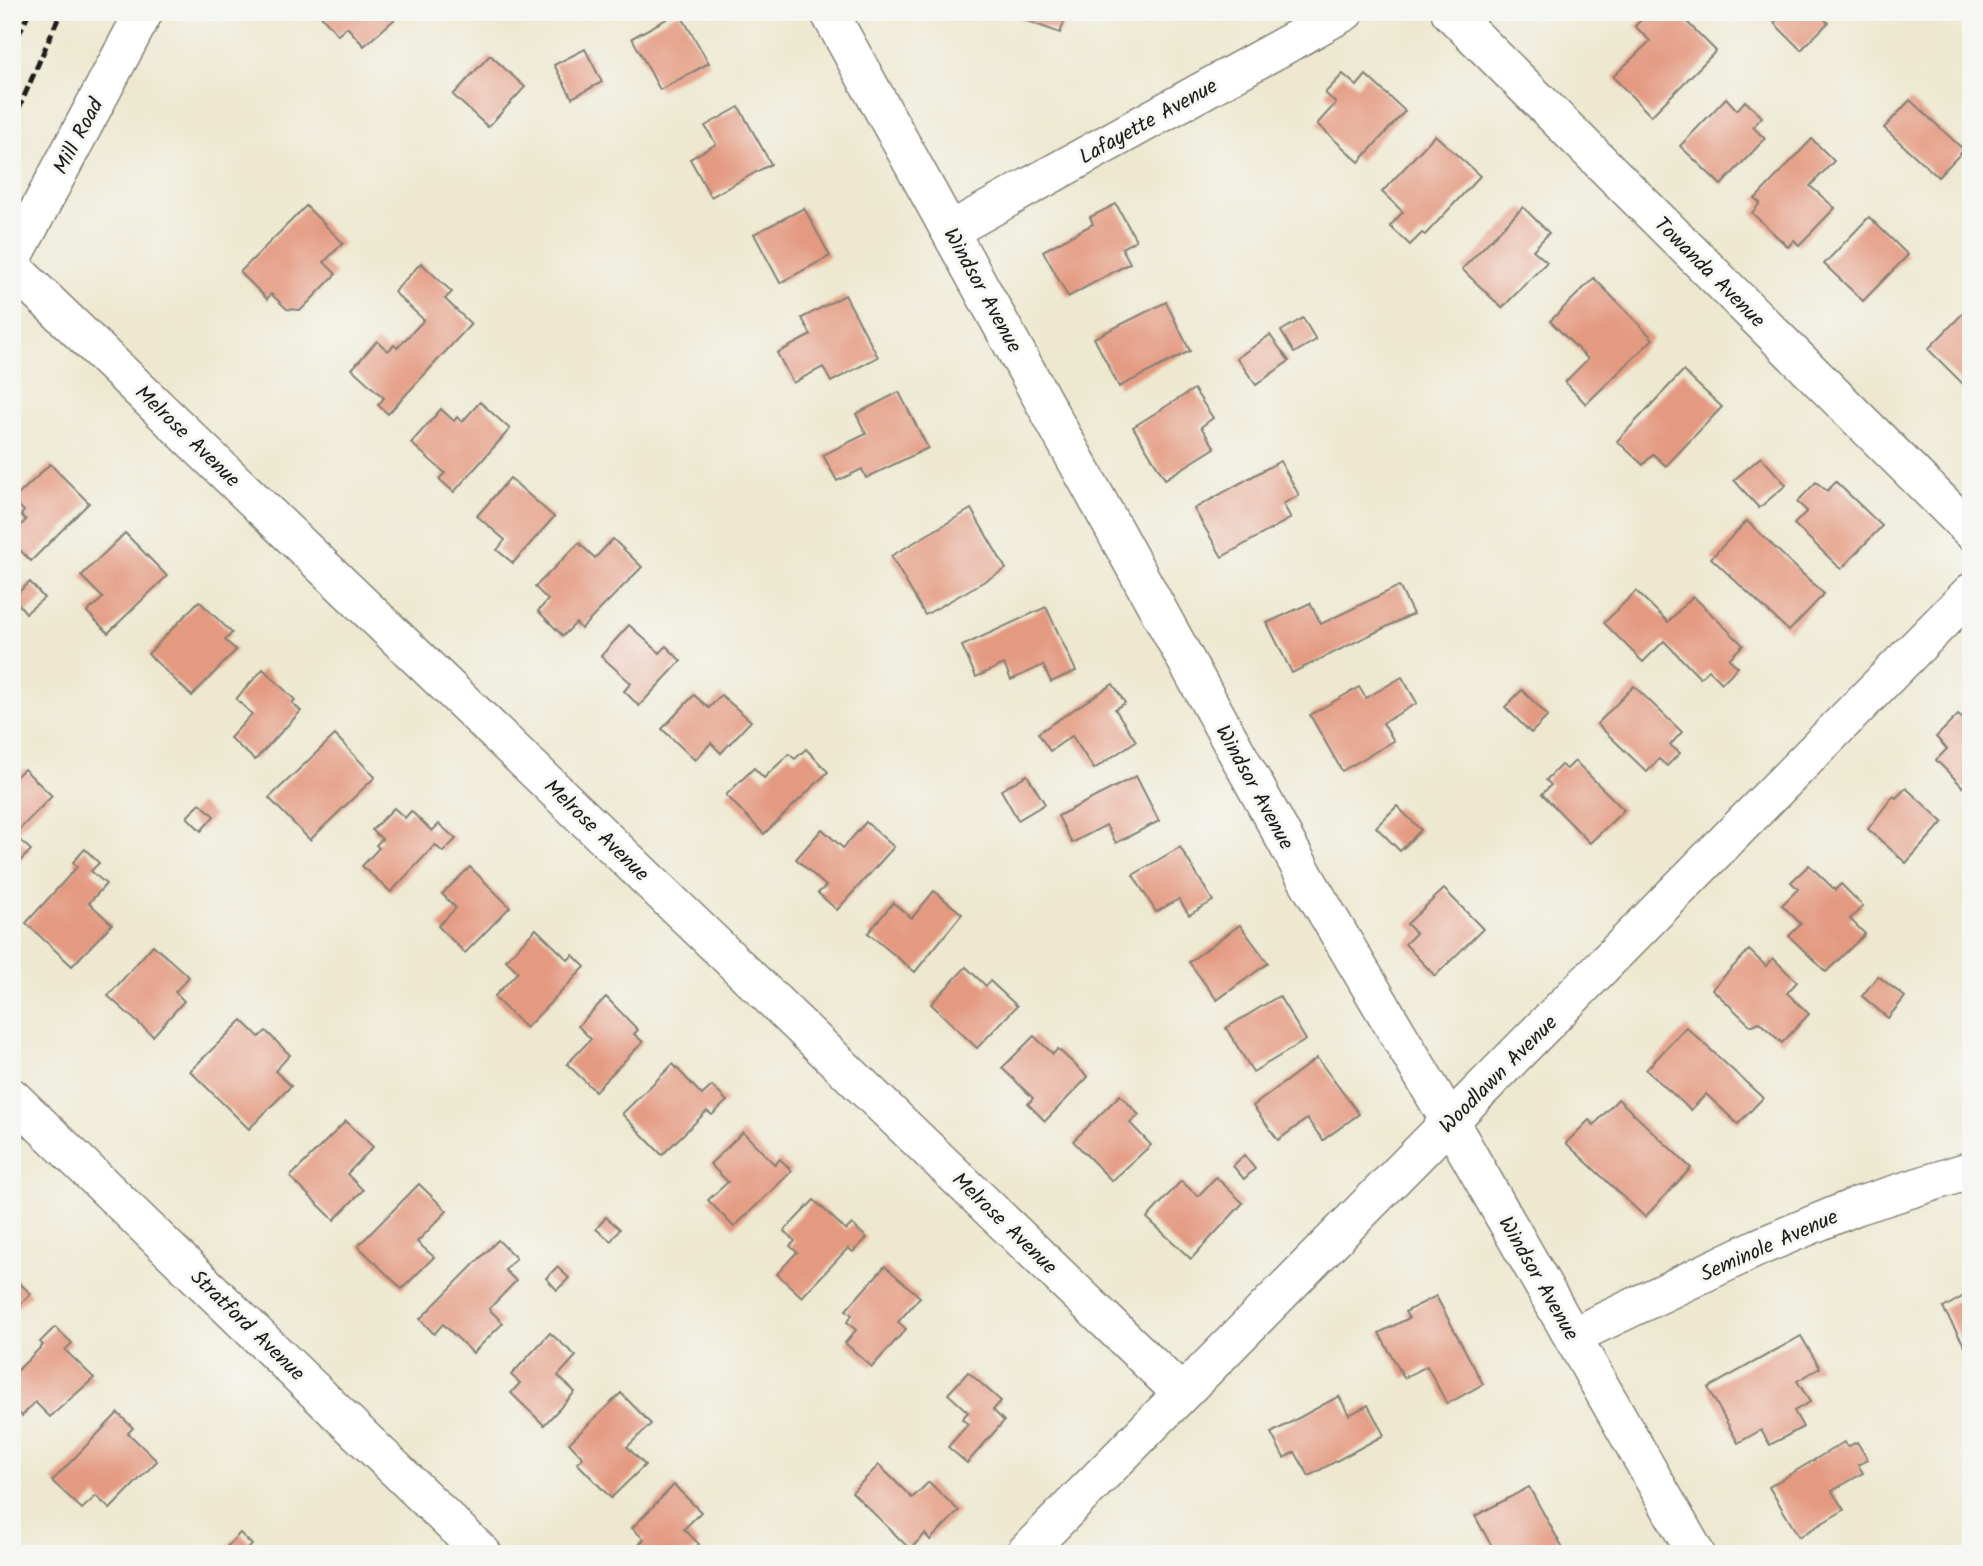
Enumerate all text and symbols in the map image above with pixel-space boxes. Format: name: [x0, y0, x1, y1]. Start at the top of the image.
street label: Lafayette Avenue: [1073, 70, 1225, 174]
street label: Mill Road: [45, 92, 113, 181]
street label: Towanda Avenue: [1645, 210, 1773, 337]
street label: Windsor Avenue: [934, 222, 1030, 360]
street label: Melrose Avenue: [126, 378, 248, 497]
street label: Windsor Avenue: [1206, 719, 1302, 857]
street label: Melrose Avenue: [535, 772, 657, 891]
street label: Woodlawn Avenue: [1432, 1008, 1566, 1142]
street label: Melrose Avenue: [943, 1165, 1065, 1284]
street label: Seminole Avenue: [1695, 1201, 1844, 1292]
street label: Windsor Avenue: [1489, 1210, 1587, 1348]
street label: Stratford Avenue: [182, 1262, 313, 1390]

